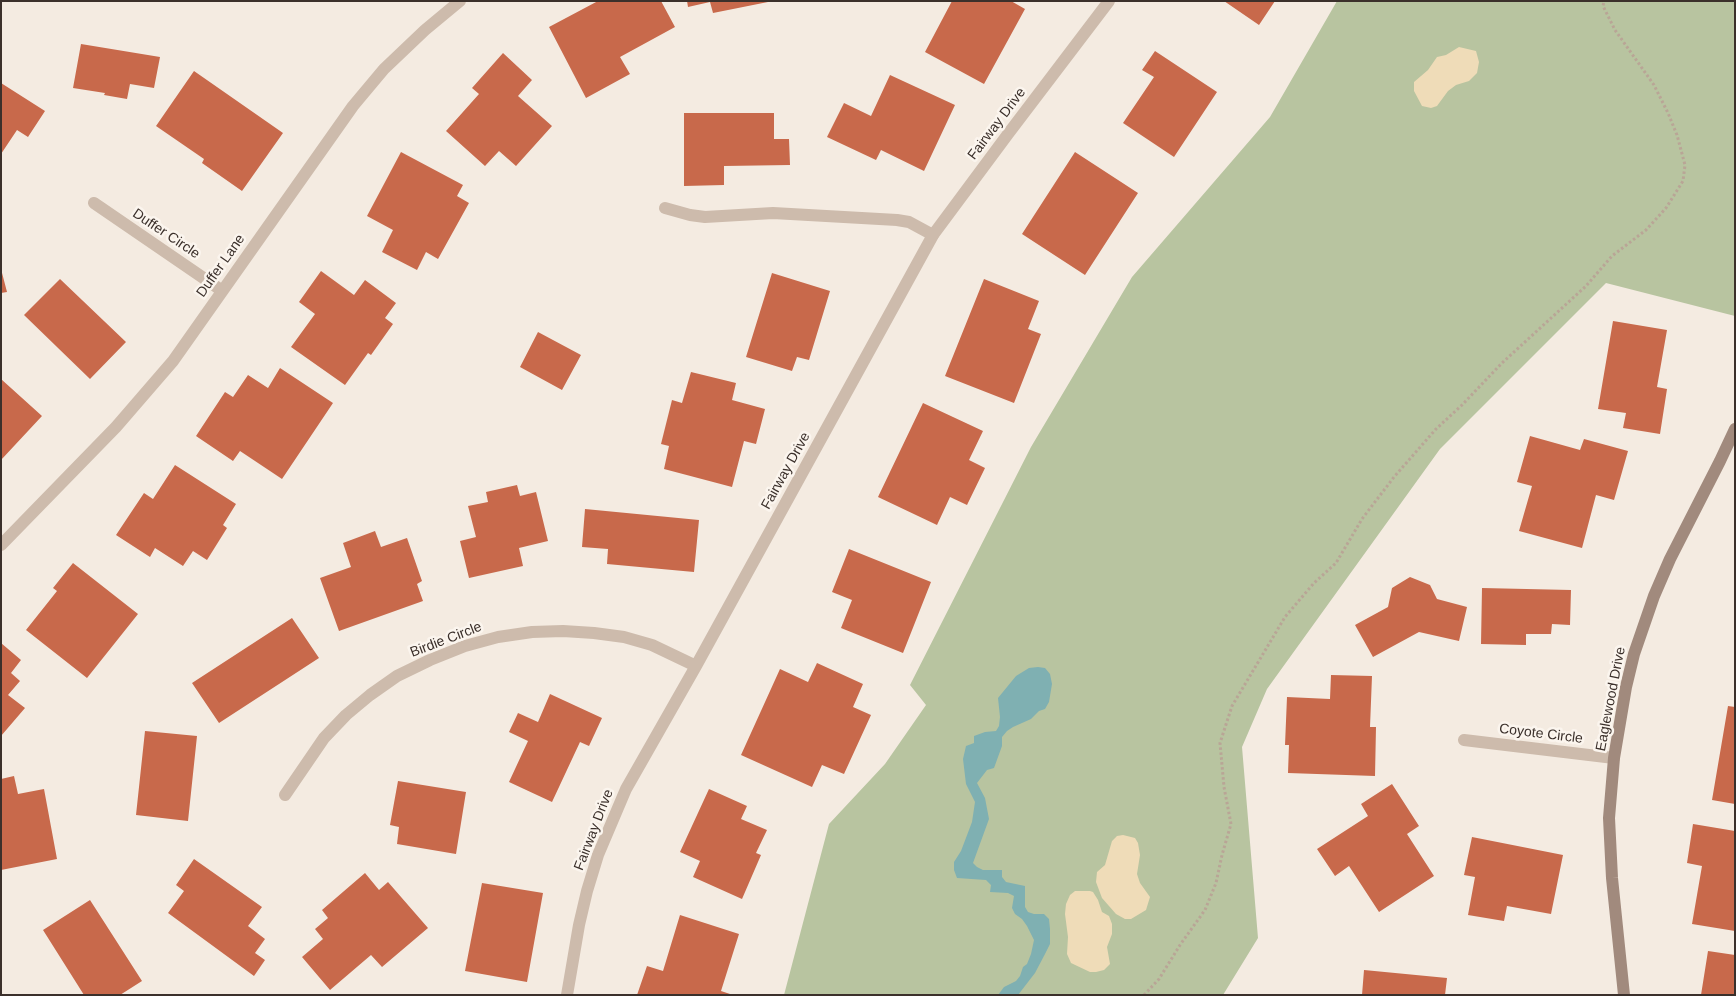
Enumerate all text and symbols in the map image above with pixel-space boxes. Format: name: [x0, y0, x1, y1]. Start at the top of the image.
street label: Fairway Drive: [965, 85, 1029, 163]
street label: Duffer Circle: [129, 205, 203, 263]
street label: Duffer Lane: [193, 231, 249, 301]
street label: Fairway Drive: [758, 430, 814, 512]
street label: Birdie Circle: [408, 619, 484, 661]
street label: Eaglewood Drive: [1593, 645, 1629, 753]
street label: Coyote Circle: [1498, 721, 1584, 747]
street label: Fairway Drive: [571, 787, 617, 873]

